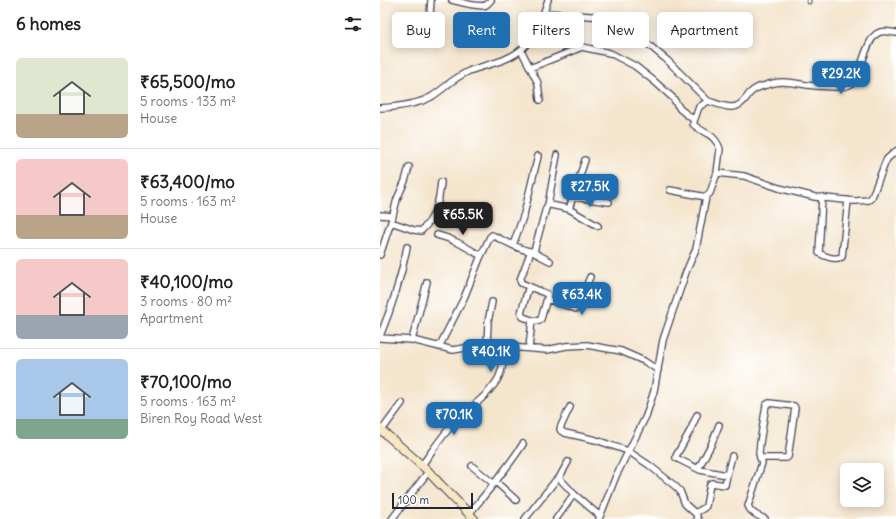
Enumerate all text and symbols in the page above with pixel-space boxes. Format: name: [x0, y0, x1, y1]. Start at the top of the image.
chip: Buy: [392, 12, 445, 48]
chip: Rent: [453, 12, 510, 48]
chip: Filters: [518, 12, 584, 48]
chip: New: [592, 12, 649, 48]
chip: Apartment: [657, 12, 753, 48]
text: 6 homes: [16, 13, 81, 35]
icon: filters: [342, 13, 364, 35]
pin: ₹29.2K: [808, 61, 874, 95]
text: ₹29.2K: [821, 65, 861, 82]
text: ₹65,500/mo: [140, 71, 235, 93]
icon: home: [48, 74, 96, 122]
text: 5 rooms · 133 m²: [140, 93, 236, 110]
text: House: [140, 110, 177, 127]
text: ₹63,400/mo: [140, 171, 235, 193]
pin: ₹27.5K: [557, 174, 623, 208]
icon: home: [48, 175, 96, 223]
text: ₹27.5K: [570, 178, 610, 195]
text: 5 rooms · 163 m²: [140, 193, 236, 210]
pin: ₹65.5K: [430, 202, 496, 236]
text: ₹65.5K: [443, 206, 483, 223]
text: House: [140, 210, 177, 227]
text: ₹40,100/mo: [140, 271, 233, 293]
icon: home: [48, 275, 96, 323]
pin: ₹63.4K: [549, 282, 615, 316]
text: ₹63.4K: [562, 286, 602, 303]
text: 3 rooms · 80 m²: [140, 293, 232, 310]
text: Apartment: [140, 310, 203, 327]
pin: ₹40.1K: [458, 339, 524, 373]
text: ₹40.1K: [472, 343, 510, 360]
text: ₹70,100/mo: [140, 371, 231, 393]
icon: home: [48, 375, 96, 423]
text: 5 rooms · 163 m²: [140, 393, 236, 410]
pin: ₹70.1K: [421, 402, 487, 436]
text: ₹70.1K: [435, 406, 473, 423]
text: Biren Roy Road West: [140, 410, 262, 427]
map controls: [840, 463, 884, 507]
button: layers: [840, 463, 884, 507]
scale bar: [392, 491, 473, 510]
text: 100 m: [398, 493, 429, 507]

